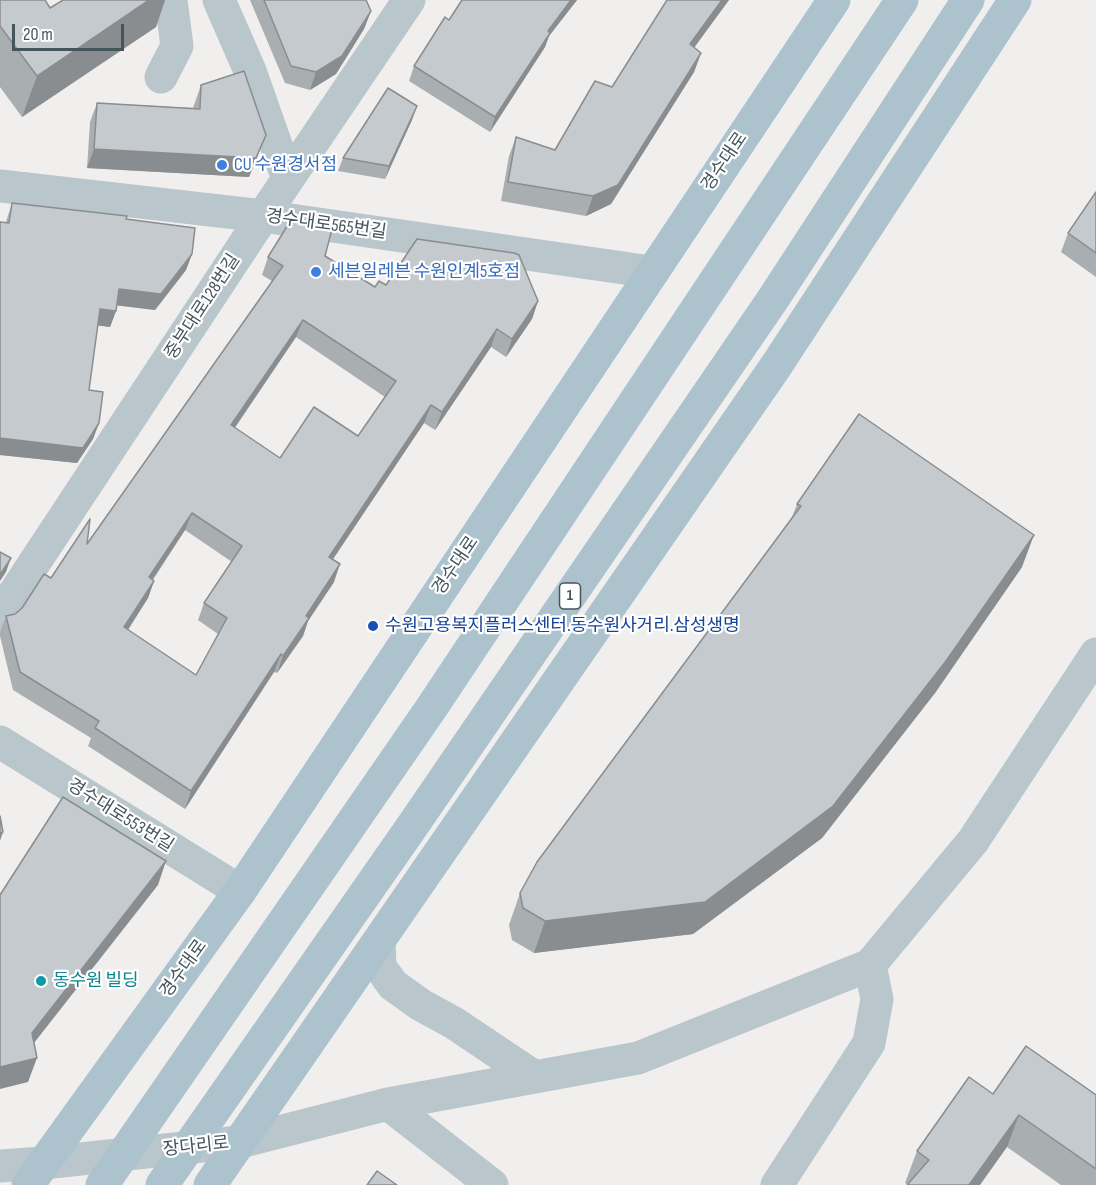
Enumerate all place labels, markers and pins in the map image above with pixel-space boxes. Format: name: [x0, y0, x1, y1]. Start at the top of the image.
place label: CU 수원경서점: [234, 154, 337, 176]
marker: CU 수원경서점: [215, 158, 229, 172]
place label: 세븐일레븐 수원인계5호점: [328, 261, 520, 283]
marker: 세븐일레븐 수원인계5호점: [309, 265, 323, 279]
place label: 수원고용복지플러스센터.동수원사거리.삼성생명: [385, 615, 740, 637]
marker: 수원고용복지플러스센터.동수원사거리.삼성생명: [366, 619, 380, 633]
place label: 동수원 빌딩: [53, 970, 139, 992]
marker: 동수원 빌딩: [34, 974, 48, 988]

